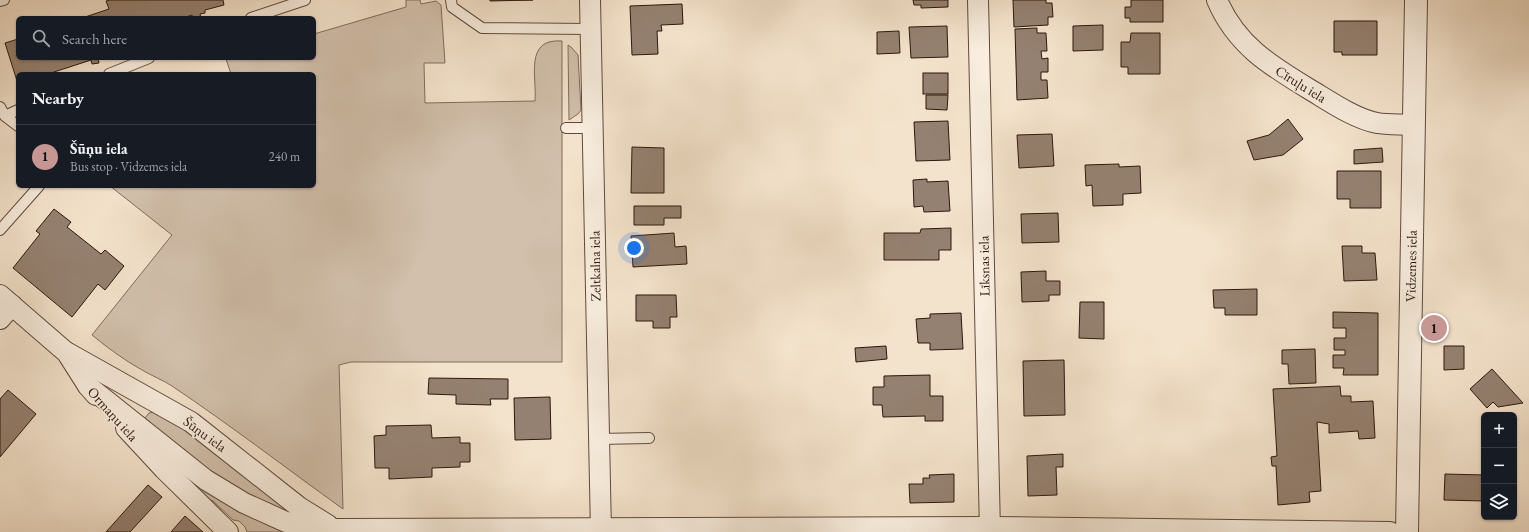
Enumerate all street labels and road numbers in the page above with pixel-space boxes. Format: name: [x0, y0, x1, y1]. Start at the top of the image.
street label: Cīruļu iela: [1272, 61, 1330, 107]
street label: Vidzemes iela: [1401, 229, 1421, 302]
street label: Zeltkalna iela: [585, 230, 605, 302]
street label: Līksnas iela: [974, 235, 994, 297]
street label: Ormaņu iela: [84, 383, 142, 445]
street label: Šūņu iela: [180, 412, 231, 456]

